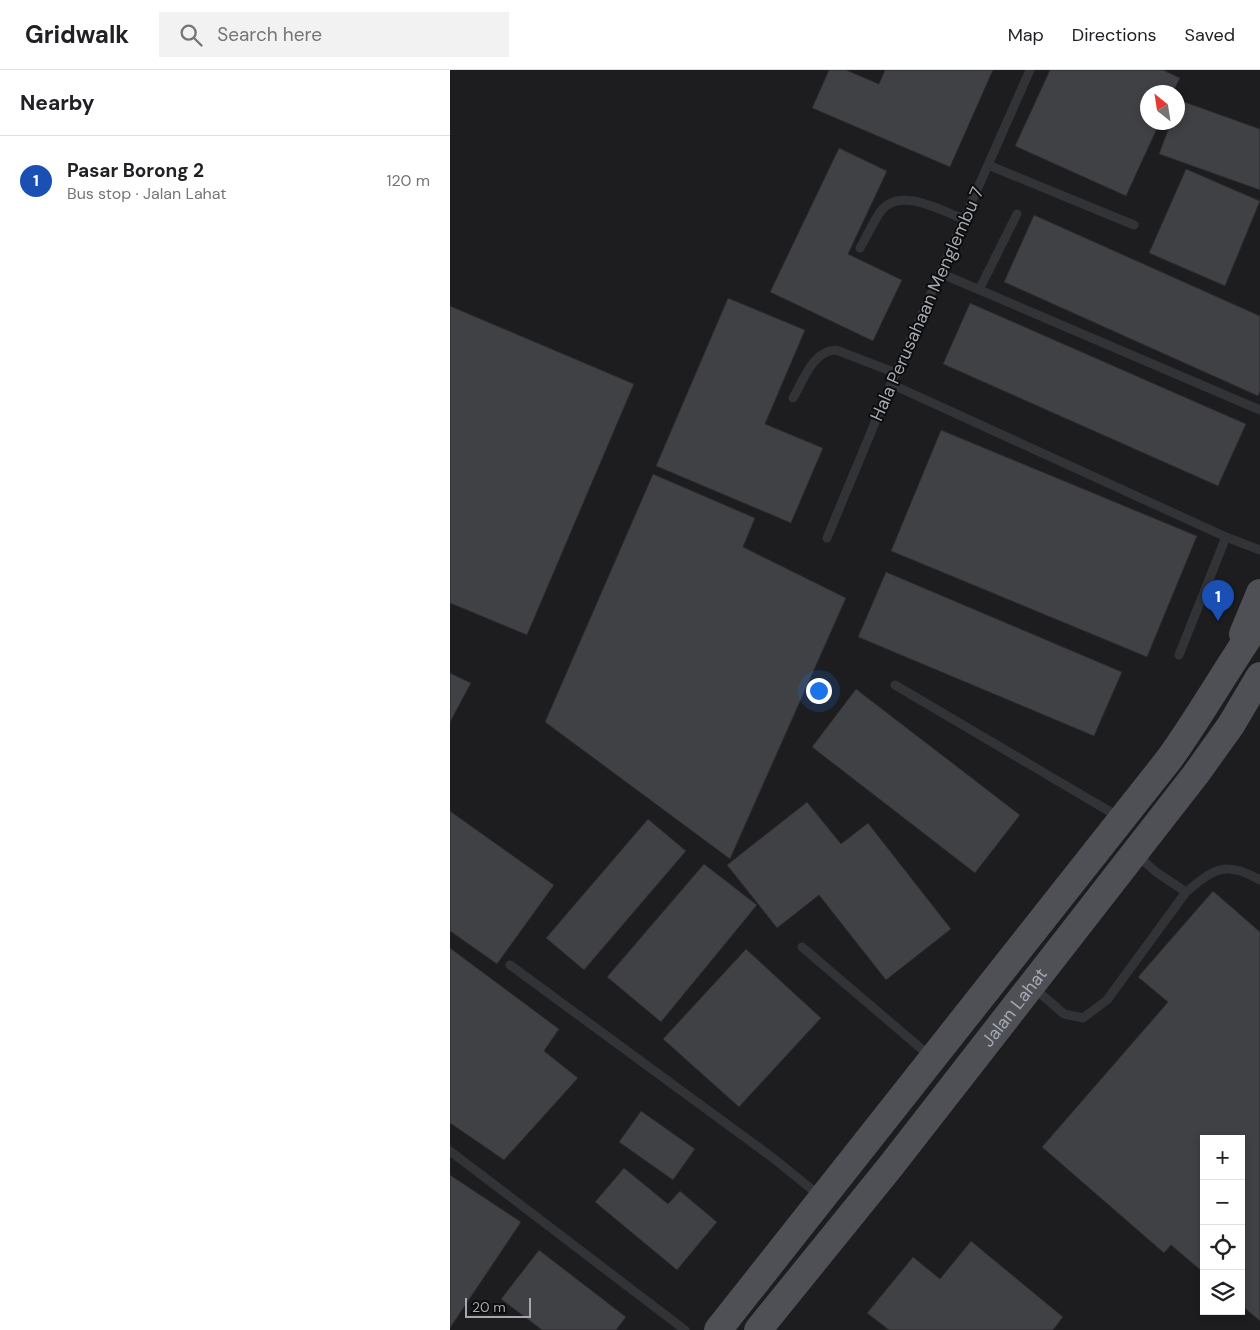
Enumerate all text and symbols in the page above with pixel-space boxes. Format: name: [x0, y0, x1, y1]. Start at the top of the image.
search box: [159, 12, 509, 57]
text: Gridwalk: [25, 19, 129, 50]
icon: search: [177, 21, 205, 49]
text: Search here: [217, 22, 322, 47]
text: Map: [1008, 23, 1044, 47]
text: Directions: [1072, 23, 1157, 47]
text: Saved: [1185, 23, 1235, 47]
north arrow: [1140, 85, 1185, 130]
text: Nearby: [20, 89, 94, 117]
text: Pasar Borong 2: [67, 158, 204, 183]
text: 1: [33, 170, 39, 191]
text: 120 m: [386, 170, 430, 191]
text: Bus stop · Jalan Lahat: [67, 183, 227, 204]
street label: Hala Perusahaan Menglembu 7: [864, 183, 990, 425]
pin: 1: [1202, 580, 1234, 621]
your location: [806, 678, 832, 704]
street label: Jalan Lahat: [976, 963, 1053, 1052]
map controls: [1200, 1135, 1245, 1315]
button: +: [1200, 1135, 1245, 1180]
button: −: [1200, 1180, 1245, 1225]
button: locate: [1200, 1225, 1245, 1270]
button: layers: [1200, 1270, 1245, 1315]
scale bar: [465, 1295, 531, 1318]
text: 20 m: [472, 1298, 506, 1316]

